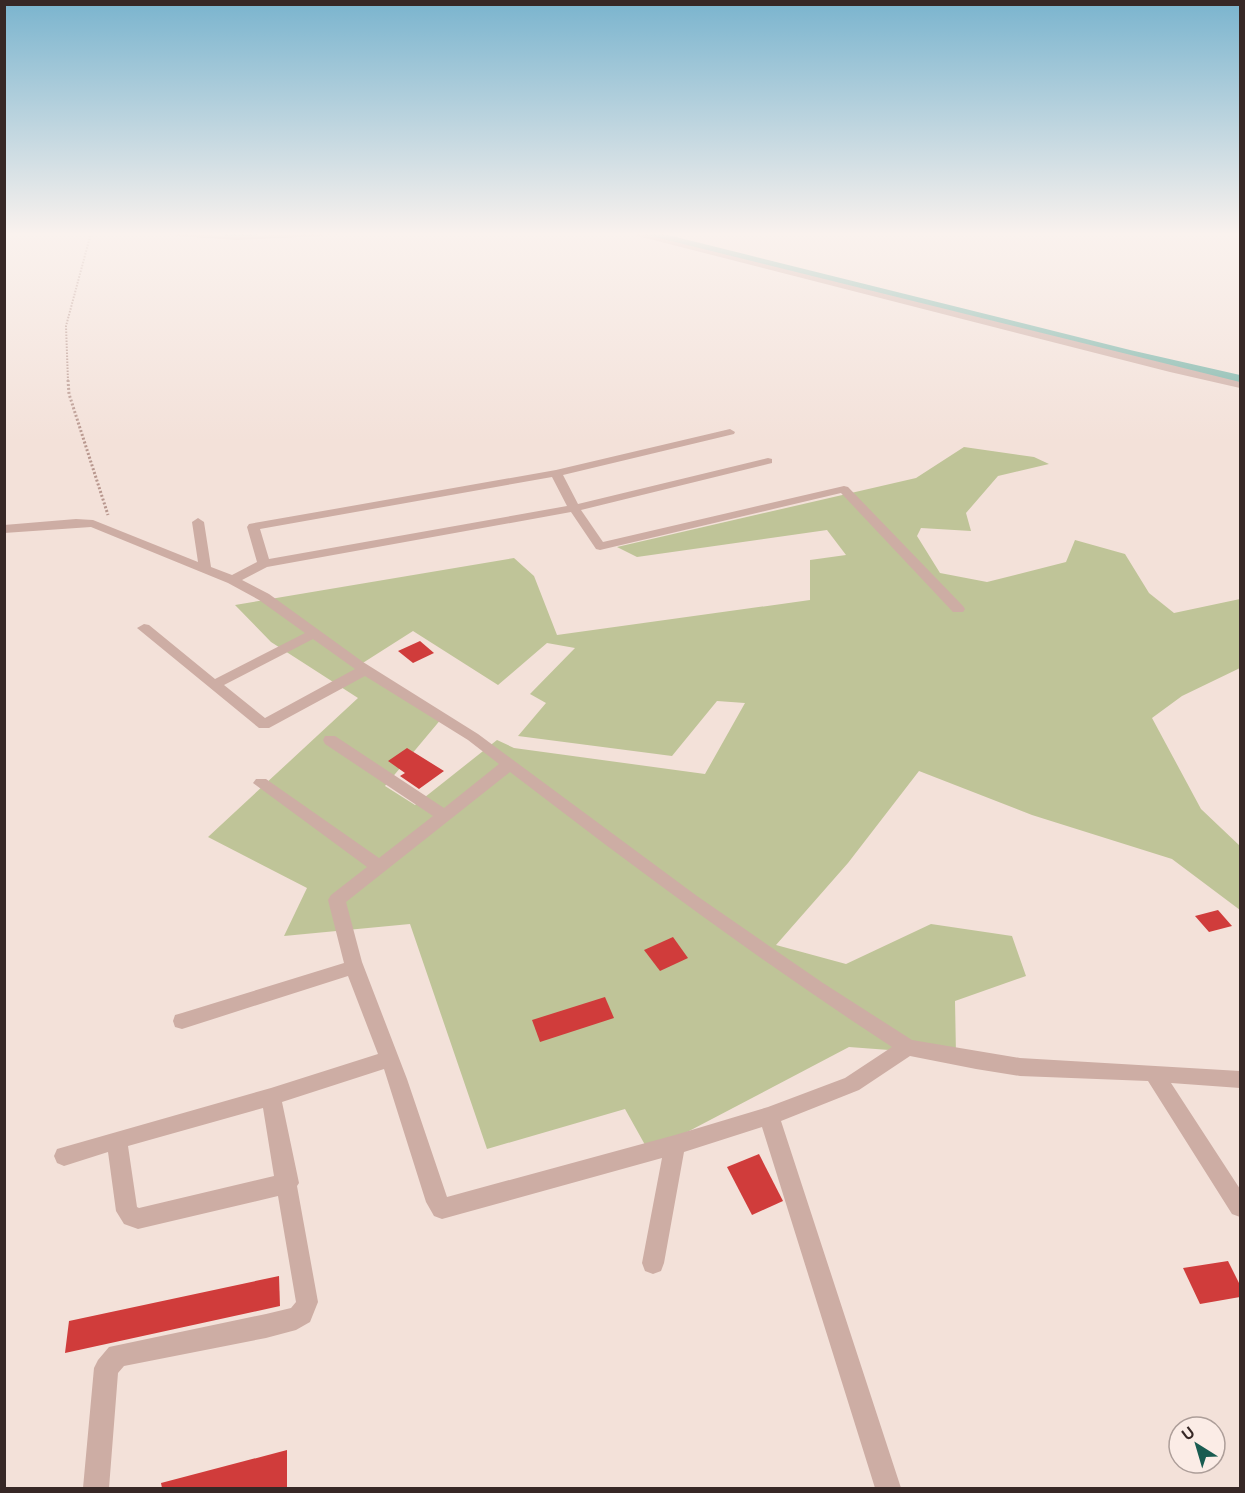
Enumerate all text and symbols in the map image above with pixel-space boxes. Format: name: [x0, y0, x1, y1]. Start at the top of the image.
north arrow: [1167, 1415, 1227, 1475]
text: U: [1178, 1422, 1198, 1444]

